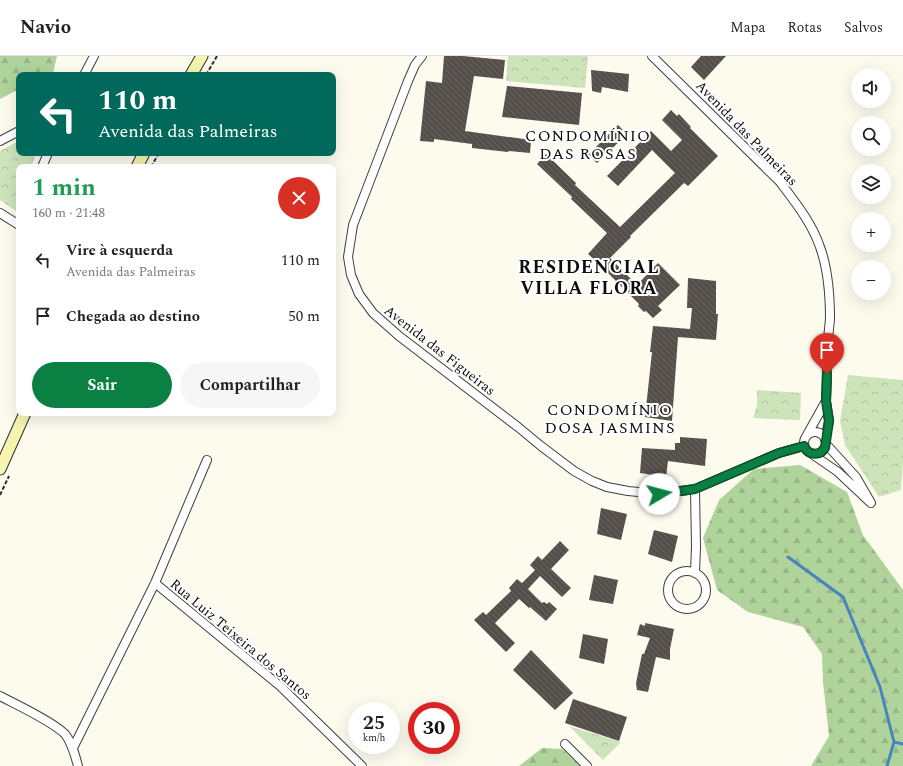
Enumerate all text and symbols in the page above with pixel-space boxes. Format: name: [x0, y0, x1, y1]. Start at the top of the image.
text: Navio: [20, 13, 71, 42]
text: Mapa: [730, 17, 765, 38]
text: Rotas: [787, 17, 822, 38]
text: Salvos: [844, 17, 883, 38]
map controls: [851, 68, 891, 300]
button: sound: [851, 68, 891, 108]
street label: Avenida das Palmeiras: [691, 76, 803, 191]
text: 110 m: [98, 79, 177, 122]
icon: left: [32, 88, 84, 140]
button: search: [851, 116, 891, 156]
text: Avenida das Palmeiras: [98, 118, 278, 145]
district label: CONDOMÍNIO DAS ROSAS: [525, 124, 651, 166]
button: layers: [851, 164, 891, 204]
text: 1 min: [32, 170, 96, 206]
button: close: [278, 177, 320, 219]
text: 160 m · 21:48: [32, 203, 105, 223]
button: +: [851, 212, 891, 252]
text: Vire à esquerda: [66, 239, 173, 262]
icon: left: [32, 249, 54, 271]
text: 110 m: [281, 249, 320, 272]
district label: RESIDENCIAL VILLA FLORA: [518, 254, 660, 302]
button: −: [851, 260, 891, 300]
text: Avenida das Palmeiras: [66, 262, 196, 282]
street label: Avenida das Figueiras: [379, 300, 500, 401]
icon: arrive: [32, 305, 54, 327]
text: Chegada ao destino: [66, 305, 200, 328]
text: 50 m: [288, 305, 320, 328]
pin: [810, 333, 844, 374]
icon: arrive: [816, 339, 838, 361]
button: Sair: [32, 362, 172, 408]
button: Compartilhar: [180, 362, 320, 408]
district label: CONDOMÍNIO DOSA JASMINS: [545, 398, 675, 440]
position arrow: [638, 473, 680, 515]
street label: Rua Luiz Teixeira dos Santos: [165, 574, 316, 705]
speed limit sign: 30: [408, 702, 460, 754]
text: 25: [363, 708, 385, 738]
text: km/h: [363, 730, 385, 746]

